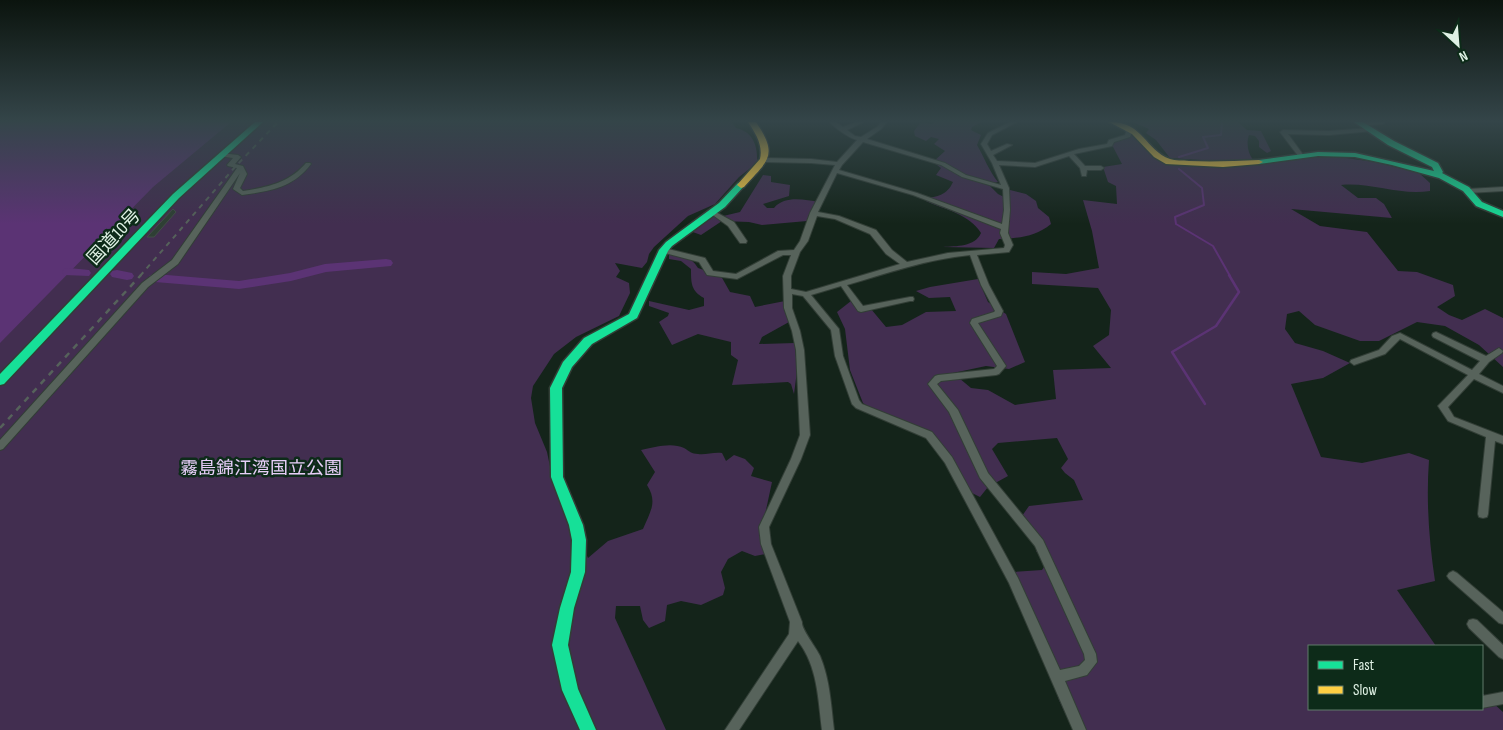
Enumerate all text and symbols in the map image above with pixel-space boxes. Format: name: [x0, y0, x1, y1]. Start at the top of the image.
north arrow: [1433, 20, 1483, 70]
text: N: [1456, 47, 1471, 66]
street label: 国道10号: [83, 205, 145, 269]
park label: 霧島錦江湾国立公園: [180, 458, 342, 479]
legend: [1308, 645, 1483, 710]
text: Fast: [1353, 656, 1375, 675]
text: Slow: [1353, 681, 1377, 700]

